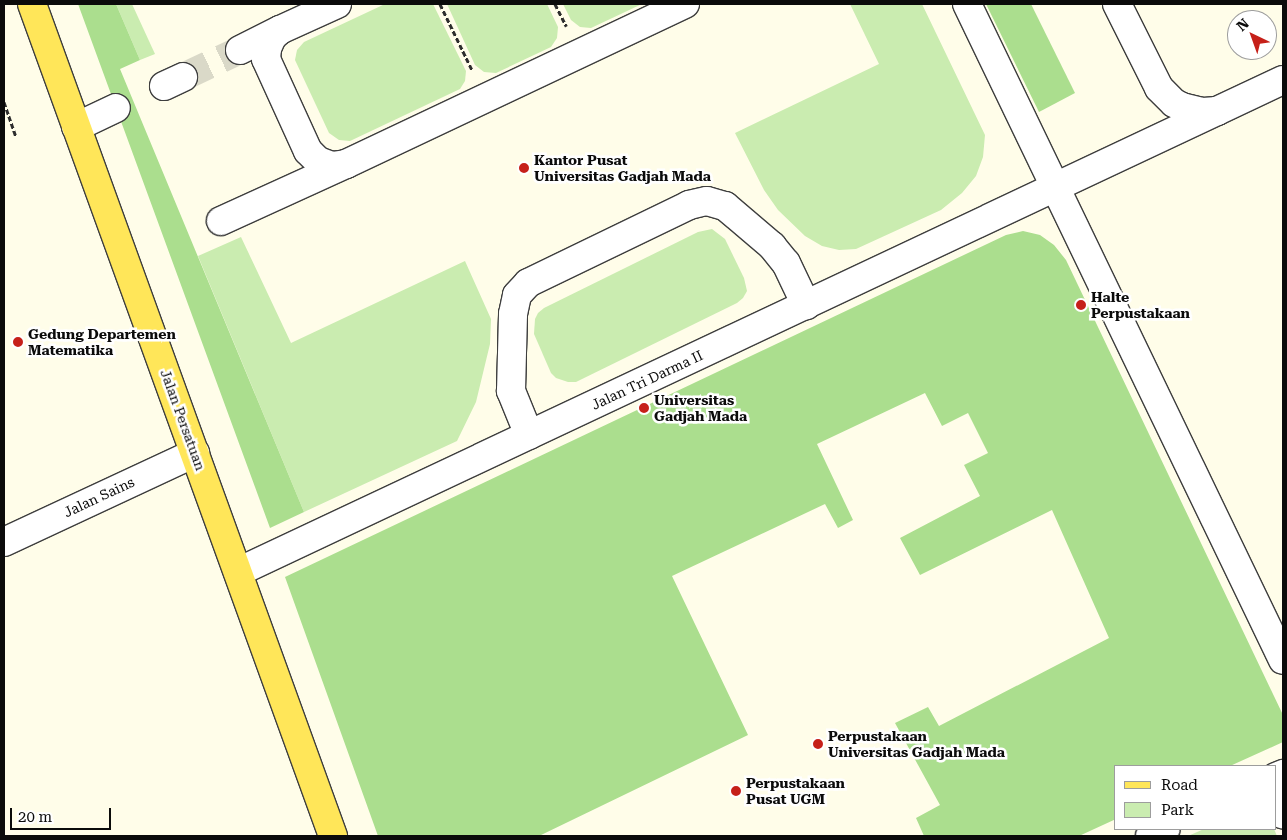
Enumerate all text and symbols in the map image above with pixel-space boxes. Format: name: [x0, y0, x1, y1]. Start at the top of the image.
north arrow: [1227, 10, 1277, 60]
text: N: [1233, 15, 1252, 34]
place label: Kantor Pusat Universitas Gadjah Mada: [534, 152, 711, 184]
marker: Kantor Pusat Universitas Gadjah Mada: [518, 162, 530, 174]
place label: Halte Perpustakaan: [1091, 289, 1190, 322]
marker: Halte Perpustakaan: [1075, 299, 1087, 311]
place label: Gedung Departemen Matematika: [28, 326, 176, 358]
marker: Gedung Departemen Matematika: [12, 336, 24, 348]
street label: Jalan Tri Darma II: [589, 347, 705, 413]
street label: Jalan Persatuan: [157, 367, 209, 473]
place label: Universitas Gadjah Mada: [654, 392, 747, 424]
marker: Universitas Gadjah Mada: [638, 402, 650, 414]
street label: Jalan Sains: [61, 473, 137, 521]
place label: Perpustakaan Universitas Gadjah Mada: [828, 728, 1005, 760]
marker: Perpustakaan Universitas Gadjah Mada: [812, 738, 824, 750]
legend: [1114, 765, 1277, 830]
place label: Perpustakaan Pusat UGM: [746, 775, 845, 808]
text: Road: [1161, 776, 1198, 794]
marker: Perpustakaan Pusat UGM: [730, 785, 742, 797]
scale bar: [12, 798, 114, 830]
text: Park: [1161, 801, 1194, 819]
text: 20 m: [18, 808, 52, 826]

